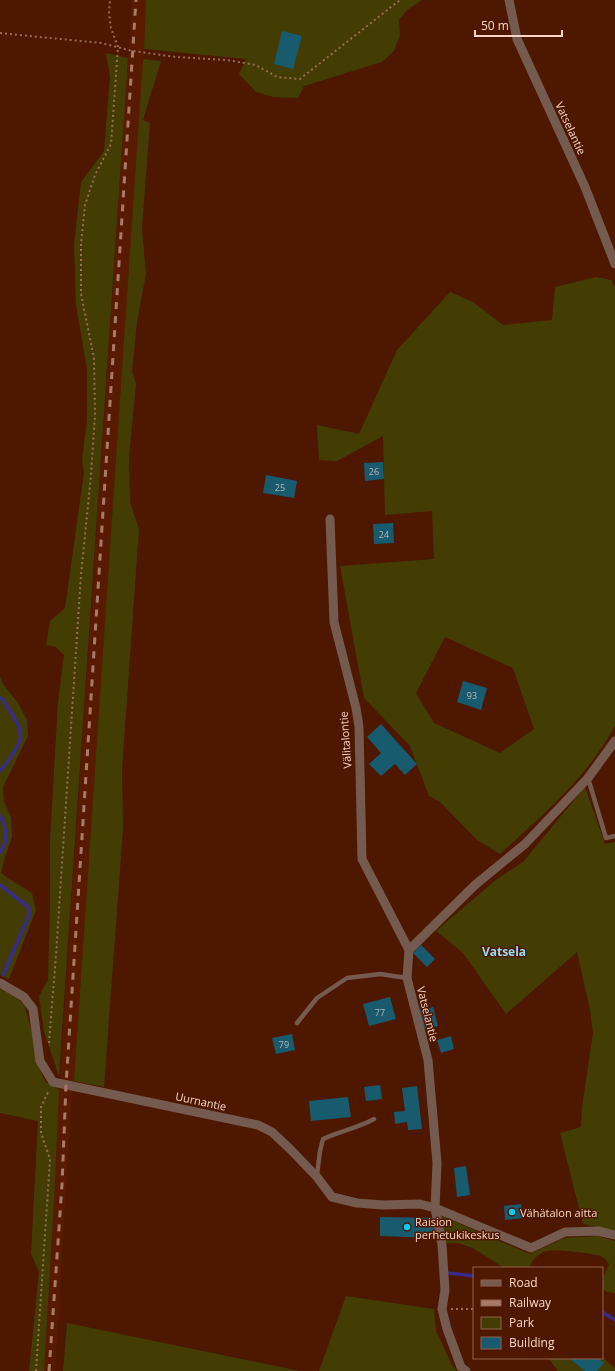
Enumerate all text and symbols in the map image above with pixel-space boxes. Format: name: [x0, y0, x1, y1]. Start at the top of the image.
scale bar: [475, 12, 562, 38]
text: 50 m: [481, 17, 509, 34]
street label: Vatselantie: [552, 99, 590, 157]
house number: 26: [369, 465, 379, 478]
house number: 25: [275, 481, 285, 494]
house number: 24: [379, 528, 389, 541]
house number: 93: [467, 689, 477, 702]
street label: Välitalontie: [336, 711, 354, 769]
district label: Vatsela: [482, 943, 526, 960]
street label: Vatselantie: [414, 985, 442, 1043]
house number: 77: [375, 1006, 385, 1019]
house number: 79: [279, 1038, 289, 1051]
street label: Uurnantie: [174, 1088, 228, 1114]
place label: Vähätalon aitta: [520, 1205, 597, 1220]
marker: Vähätalon aitta: [507, 1207, 517, 1217]
place label: Raision perhetukikeskus: [415, 1214, 500, 1242]
marker: Raision perhetukikeskus: [402, 1222, 412, 1232]
legend: [473, 1267, 603, 1359]
text: Road: [509, 1274, 538, 1291]
text: Railway: [509, 1294, 552, 1311]
text: Park: [509, 1314, 535, 1331]
text: Building: [509, 1334, 555, 1351]

